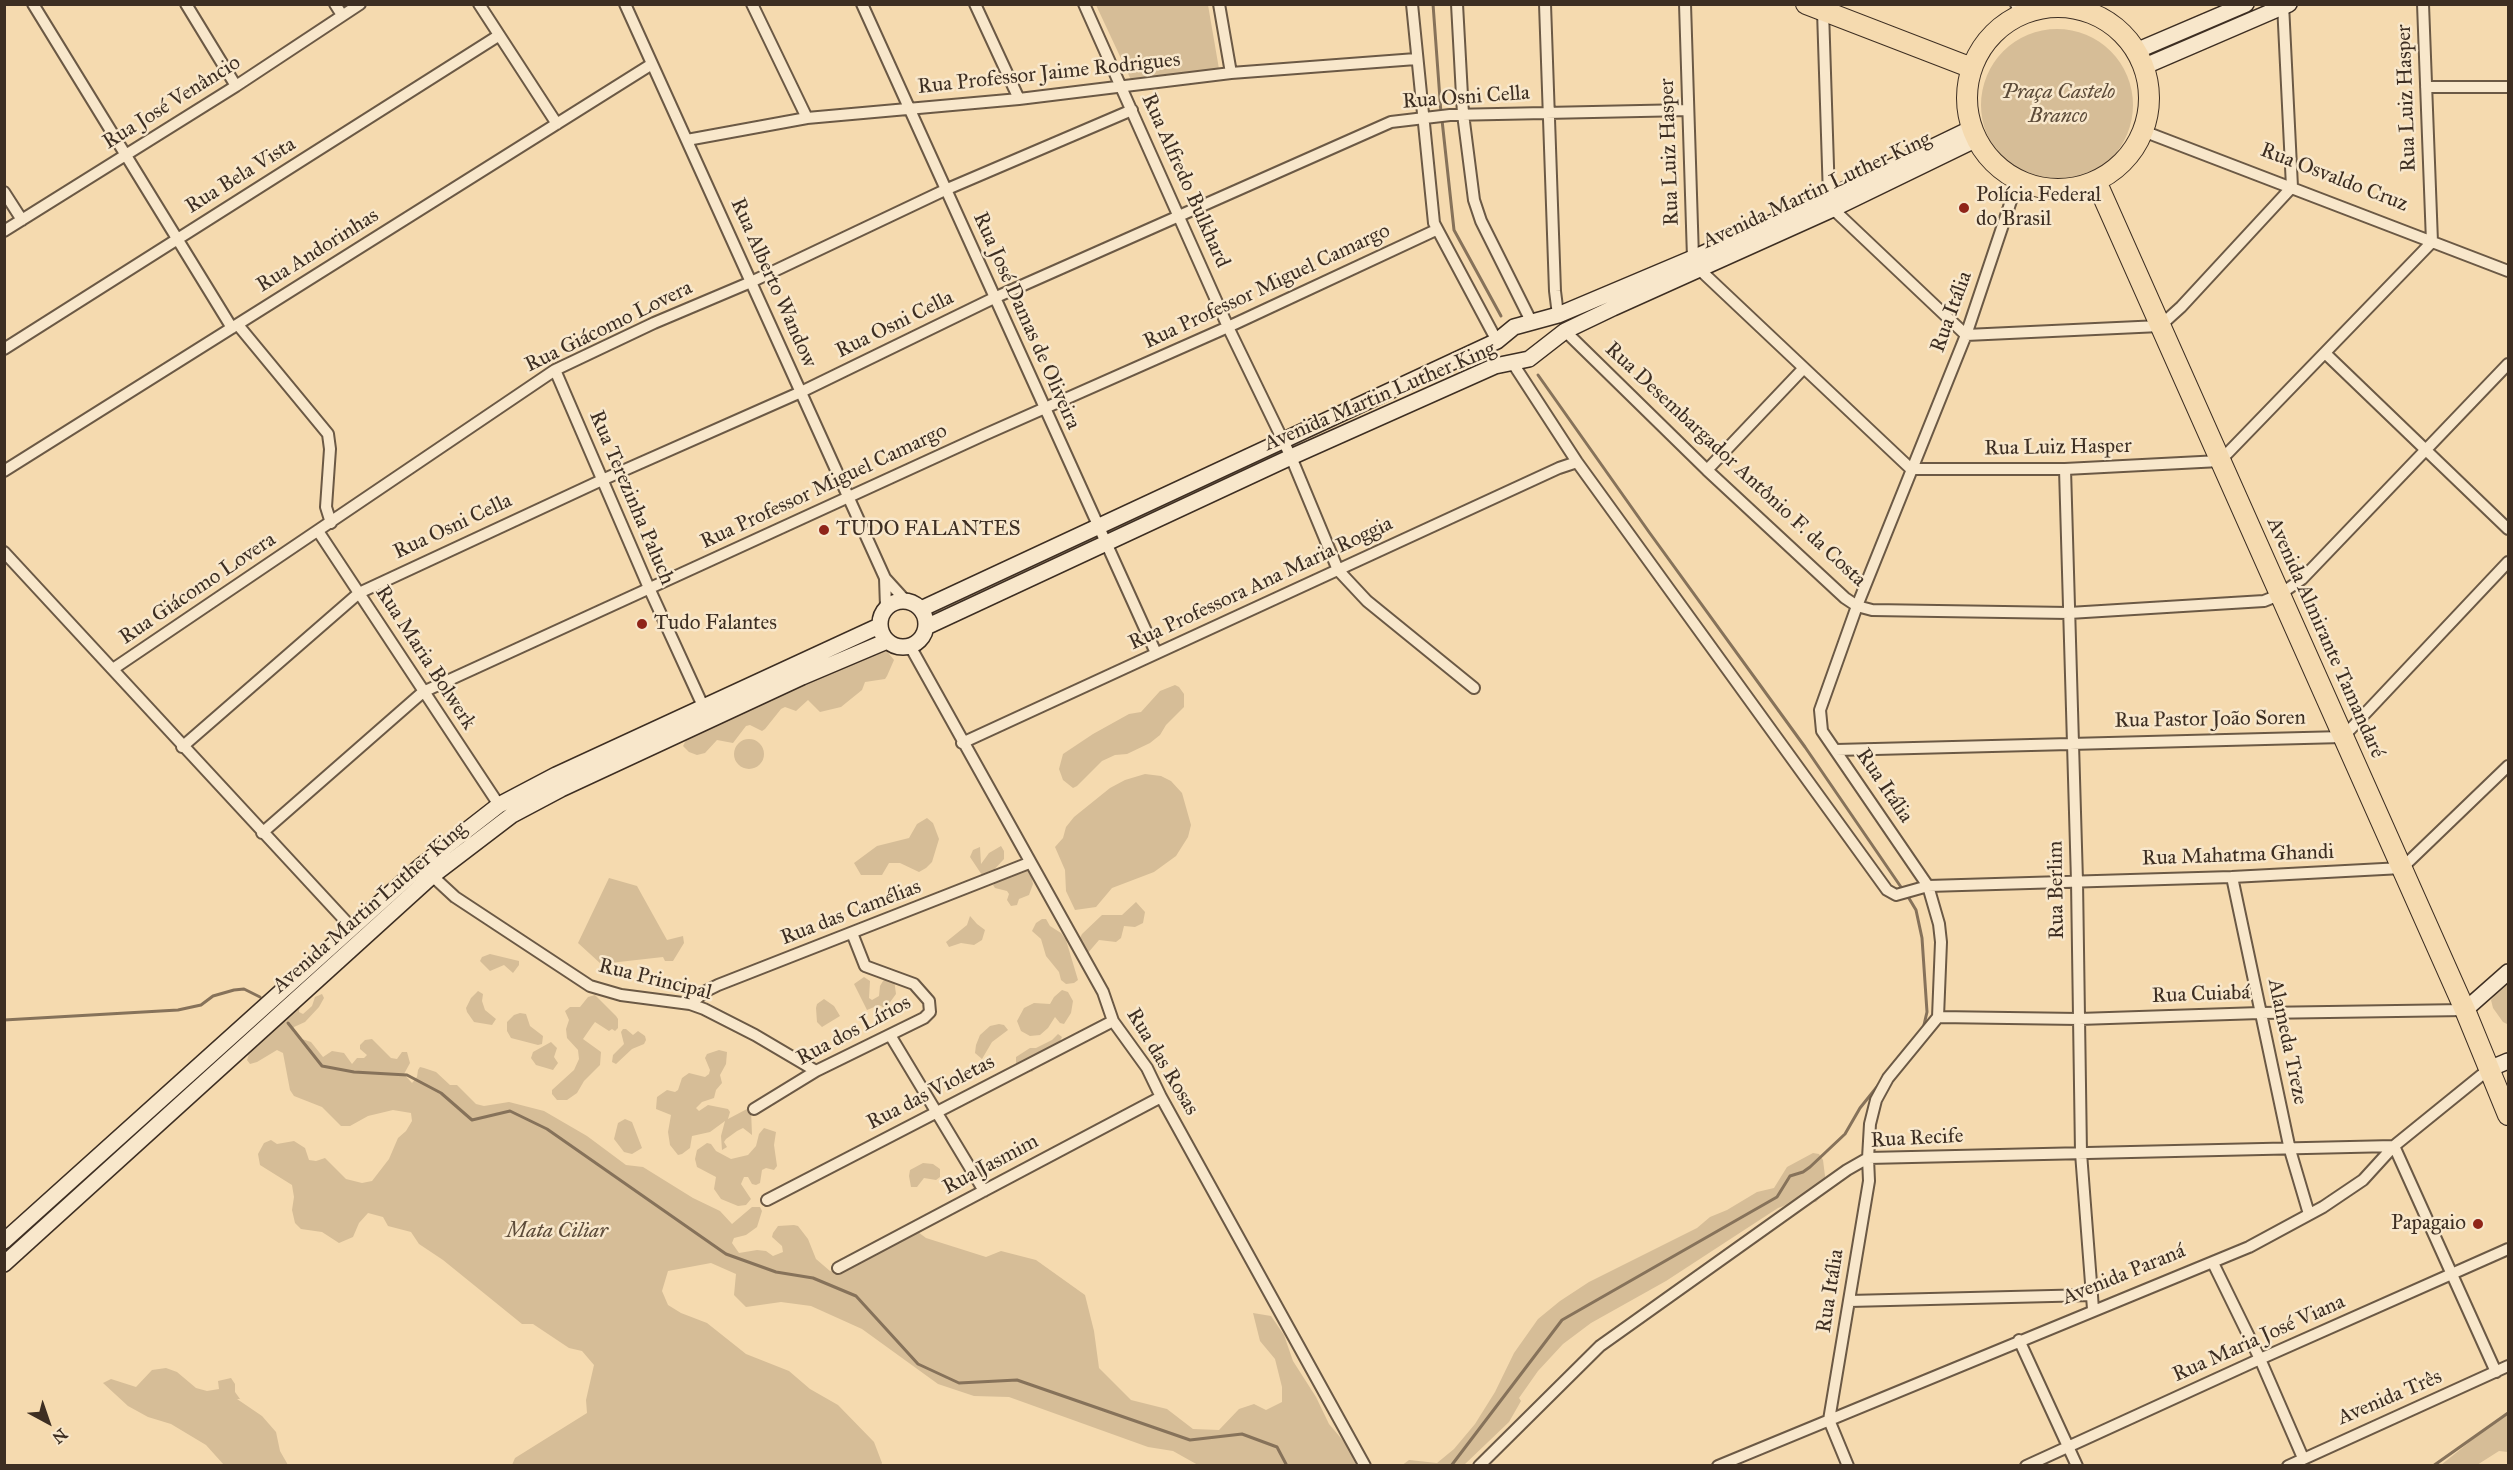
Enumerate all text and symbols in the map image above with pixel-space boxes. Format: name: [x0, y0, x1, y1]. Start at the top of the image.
street label: Rua Luiz Hasper: [2392, 24, 2422, 172]
street label: Rua Professor Jaime Rodrigues: [916, 48, 1182, 100]
street label: Rua José Venâncio: [98, 51, 246, 155]
street label: Rua Luiz Hasper: [1655, 78, 1685, 226]
park label: Praça Castelo Branco: [2001, 80, 2115, 130]
street label: Rua Osni Cella: [1401, 81, 1531, 115]
street label: Rua Alfredo Bulkhard: [1135, 90, 1235, 272]
street label: Avenida Martin Luther King: [1699, 127, 1935, 255]
street label: Rua Bela Vista: [181, 132, 301, 220]
street label: Rua Osvaldo Cruz: [2256, 138, 2412, 218]
place label: Polícia Federal do Brasil: [1976, 183, 2101, 233]
street label: Rua Alberto Wandow: [724, 194, 822, 372]
marker: Polícia Federal do Brasil: [1957, 201, 1971, 215]
street label: Rua Andorinhas: [252, 203, 384, 299]
street label: Rua José Damas de Oliveira: [967, 208, 1085, 434]
street label: Rua Professor Miguel Camargo: [1140, 219, 1394, 355]
street label: Rua Itália: [1926, 268, 1978, 356]
street label: Rua Giácomo Lovera: [521, 276, 697, 378]
street label: Rua Osni Cella: [832, 286, 958, 364]
street label: Avenida Martin Luther King: [1260, 337, 1500, 457]
street label: Rua Desembargador Antônio F. da Costa: [1599, 337, 1871, 593]
street label: Rua Terezinha Paluch: [583, 407, 679, 589]
street label: Rua Professor Miguel Camargo: [697, 419, 951, 555]
street label: Rua Luiz Hasper: [1984, 434, 2132, 462]
street label: Rua Osni Cella: [390, 489, 516, 565]
street label: Rua Professora Ana Maria Roggia: [1125, 512, 1397, 656]
street label: Avenida Almirante Tamandaré: [2260, 514, 2390, 762]
place label: TUDO FALANTES: [836, 517, 1021, 543]
marker: TUDO FALANTES: [817, 523, 831, 537]
street label: Rua Giácomo Lovera: [115, 527, 281, 651]
street label: Rua Maria Bolwerk: [369, 581, 481, 735]
place label: Tudo Falantes: [654, 611, 777, 637]
marker: Tudo Falantes: [635, 617, 649, 631]
street label: Rua Pastor João Soren: [2114, 706, 2306, 734]
street label: Rua Itália: [1850, 744, 1918, 828]
street label: Avenida Martin Luther King: [268, 817, 472, 999]
street label: Rua Berlim: [2044, 840, 2070, 940]
street label: Rua Mahatma Ghandi: [2141, 840, 2335, 872]
street label: Rua das Camélias: [777, 875, 925, 951]
street label: Rua Principal: [596, 954, 714, 1006]
street label: Alameda Treze: [2261, 977, 2313, 1107]
street label: Rua Cuiabá: [2151, 981, 2251, 1009]
street label: Rua dos Lírios: [793, 990, 915, 1072]
street label: Rua das Rosas: [1120, 1004, 1204, 1120]
street label: Rua das Violetas: [863, 1050, 999, 1136]
street label: Rua Recife: [1870, 1124, 1964, 1154]
street label: Rua Jasmim: [939, 1129, 1043, 1201]
place label: Papagaio: [2391, 1211, 2466, 1237]
marker: Papagaio: [2471, 1217, 2485, 1231]
park label: Mata Ciliar: [506, 1219, 608, 1245]
street label: Avenida Paraná: [2059, 1239, 2189, 1311]
street label: Rua Itália: [1812, 1247, 1850, 1335]
street label: Rua Maria José Viana: [2169, 1290, 2349, 1388]
street label: Avenida Três: [2334, 1365, 2446, 1431]
north arrow: [18, 1392, 78, 1452]
text: N: [49, 1425, 71, 1448]

